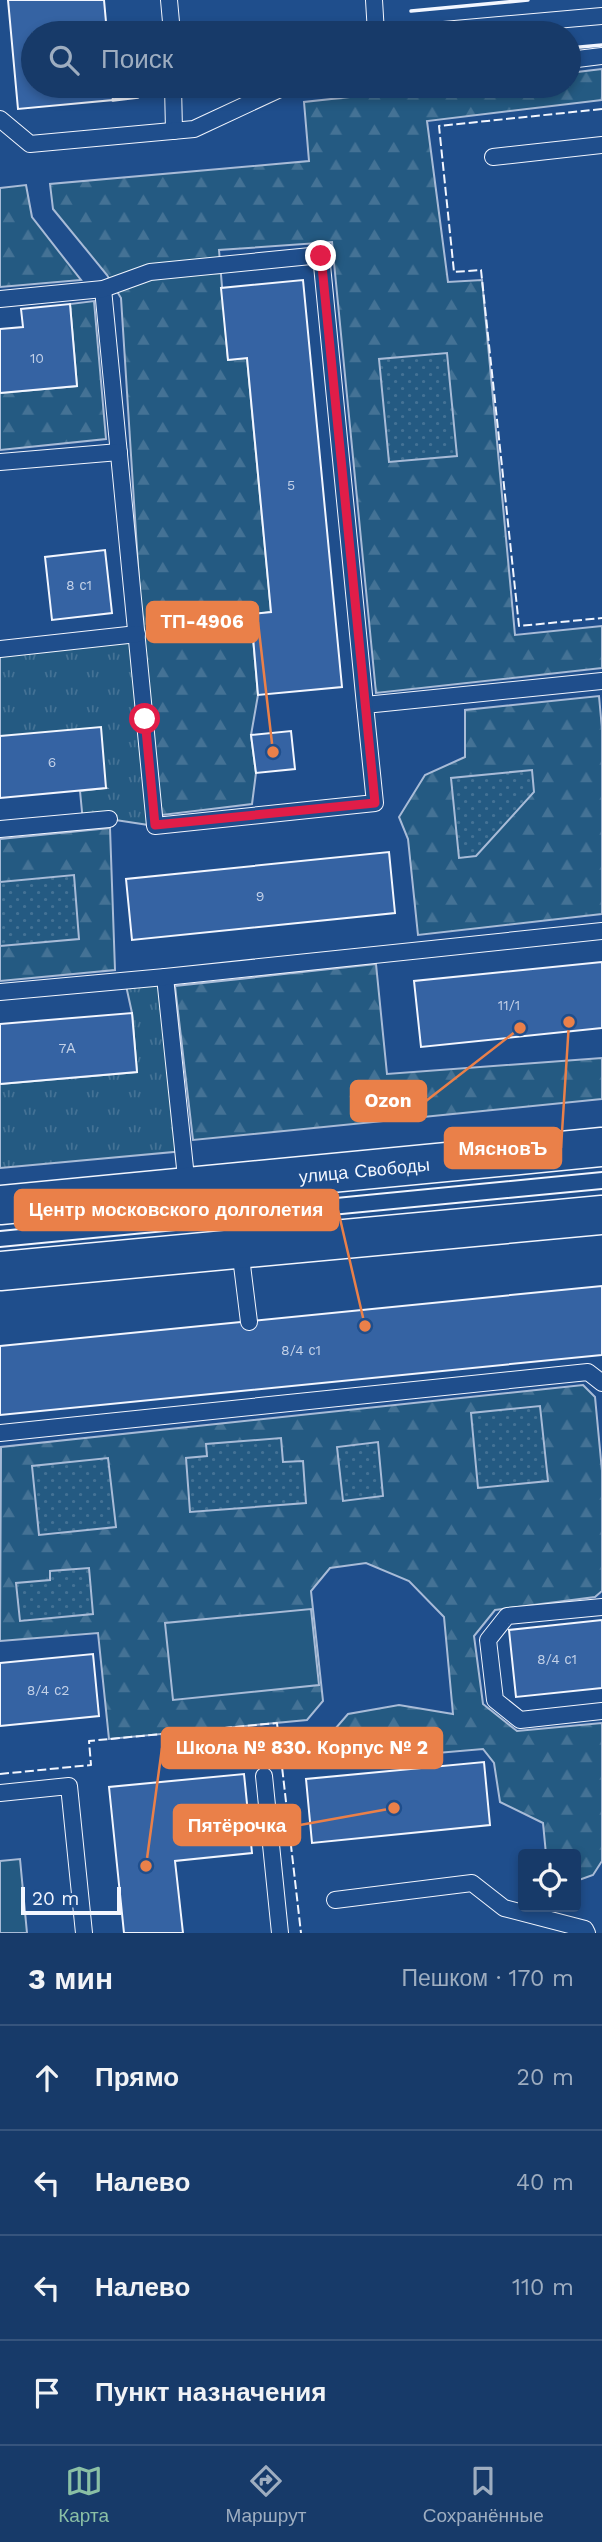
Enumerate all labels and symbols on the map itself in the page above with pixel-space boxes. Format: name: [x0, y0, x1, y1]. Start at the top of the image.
route end: [305, 240, 336, 271]
house number: 10: [30, 350, 44, 366]
house number: 5: [287, 477, 295, 493]
house number: 8 с1: [66, 577, 92, 593]
callout: ТП-4906: [147, 602, 258, 642]
text: ТП-4906: [160, 610, 244, 633]
route start: [129, 703, 160, 734]
house number: 6: [48, 754, 56, 770]
house number: 9: [256, 888, 264, 904]
house number: 11/1: [498, 997, 520, 1013]
house number: 7А: [58, 1040, 76, 1056]
callout: Ozon: [351, 1081, 426, 1121]
text: Ozon: [365, 1089, 411, 1112]
callout: МясновЪ: [445, 1128, 561, 1168]
text: МясновЪ: [459, 1137, 547, 1160]
street label: улица Свободы: [298, 1153, 431, 1187]
callout: Центр московского долголетия: [15, 1190, 338, 1230]
text: Центр московского долголетия: [29, 1198, 323, 1221]
house number: 8/4 с1: [281, 1342, 321, 1358]
house number: 8/4 с1: [537, 1651, 577, 1667]
house number: 8/4 с2: [27, 1682, 69, 1698]
callout: Школа № 830. Корпус № 2: [162, 1728, 442, 1768]
text: Школа № 830. Корпус № 2: [176, 1736, 428, 1759]
callout: Пятёрочка: [174, 1805, 300, 1845]
text: Пятёрочка: [188, 1814, 287, 1837]
scale bar: [21, 1884, 121, 1916]

